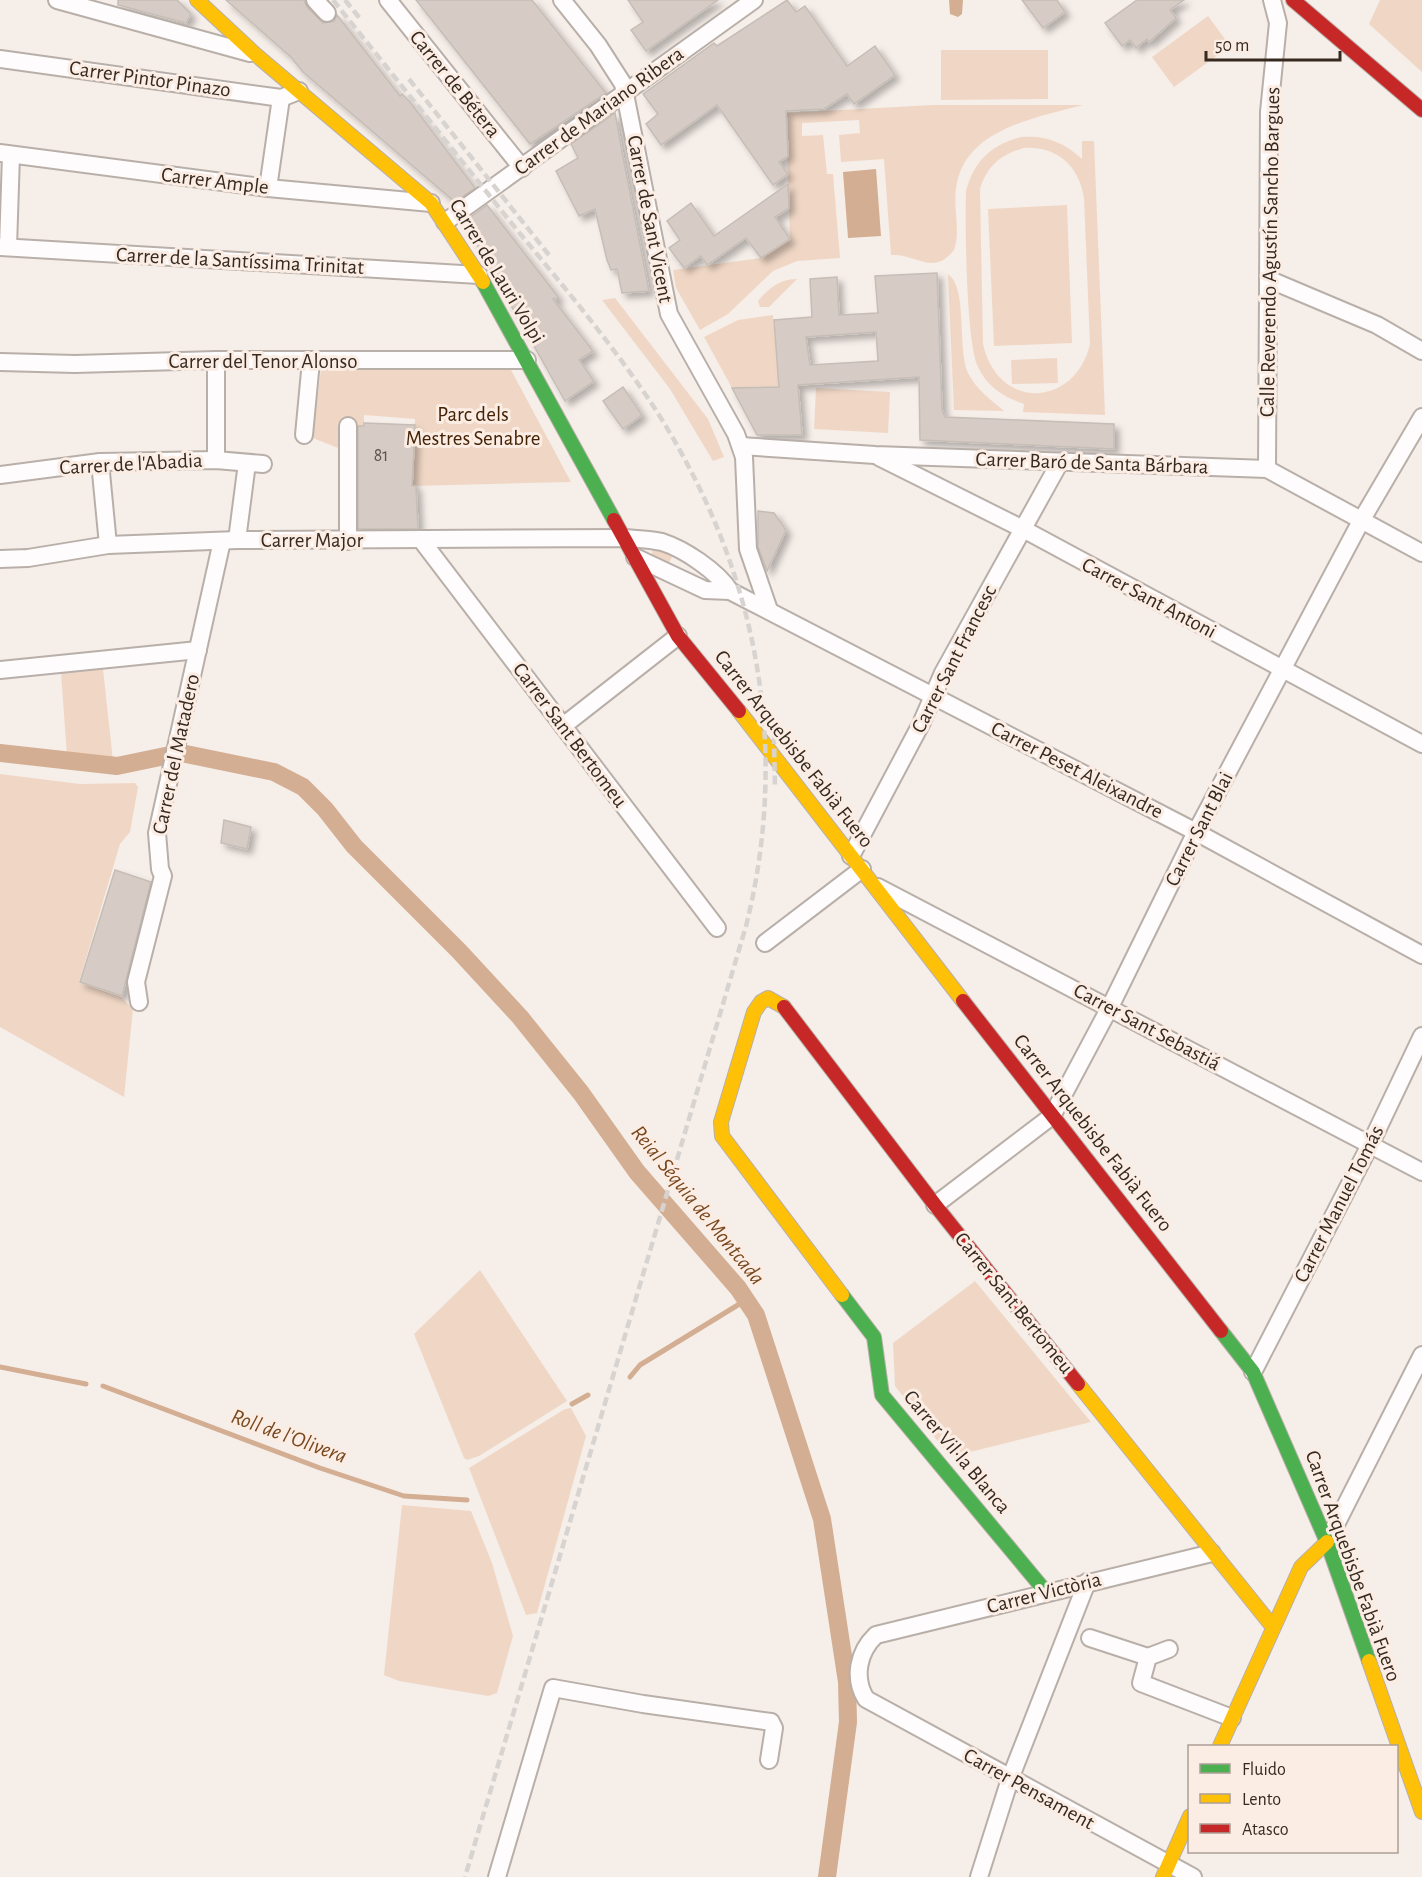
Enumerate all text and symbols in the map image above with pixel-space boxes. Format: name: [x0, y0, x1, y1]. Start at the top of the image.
scale bar: [1206, 24, 1340, 62]
street label: Carrer de Bétera: [406, 26, 505, 142]
text: 50 m: [1215, 37, 1249, 55]
street label: Carrer de Mariano Ribera: [511, 43, 688, 179]
street label: Carrer Pintor Pinazo: [68, 57, 232, 101]
street label: Calle Reverendo Agustín Sancho Bargues: [1257, 87, 1283, 417]
street label: Carrer de Sant Vicent: [623, 133, 677, 305]
street label: Carrer Ample: [160, 164, 270, 198]
street label: Carrer de Lauri Volpi: [446, 195, 548, 347]
street label: Carrer de la Santíssima Trinitat: [115, 244, 365, 278]
street label: Carrer del Tenor Alonso: [168, 351, 358, 372]
park label: Parc dels Mestres Senabre: [406, 404, 540, 449]
house number: 81: [374, 447, 388, 465]
street label: Carrer Baró de Santa Bárbara: [975, 448, 1209, 478]
street label: Carrer de l'Abadia: [59, 450, 204, 478]
street label: Carrer Major: [261, 530, 363, 551]
street label: Carrer Sant Antoni: [1078, 554, 1220, 642]
street label: Carrer Sant Francesc: [908, 582, 1000, 736]
street label: Carrer Arquebisbe Fabià Fuero: [711, 646, 877, 852]
street label: Carrer Sant Bertomeu: [509, 659, 631, 811]
street label: Carrer del Matadero: [149, 672, 203, 836]
street label: Carrer Peset Aleixandre: [988, 718, 1166, 822]
street label: Carrer Sant Blai: [1161, 768, 1237, 890]
street label: Carrer Sant Sebastiá: [1070, 980, 1224, 1075]
street label: Carrer Arquebisbe Fabià Fuero: [1010, 1030, 1176, 1236]
water label: Reial Séquia de Montcada: [627, 1121, 769, 1289]
street label: Carrer Manuel Tomás: [1290, 1122, 1388, 1286]
street label: Carrer Sant Bertomeu: [951, 1228, 1077, 1378]
street label: Carrer Vil·la Blanca: [900, 1386, 1015, 1518]
water label: Roll de l'Olivera: [228, 1405, 350, 1467]
street label: Carrer Arquebisbe Fabià Fuero: [1301, 1448, 1405, 1684]
street label: Carrer Victòria: [985, 1569, 1104, 1617]
street label: Carrer Pensament: [960, 1744, 1098, 1834]
legend: [1188, 1745, 1398, 1853]
text: Fluido: [1242, 1761, 1286, 1779]
text: Lento: [1242, 1791, 1281, 1809]
text: Atasco: [1242, 1821, 1289, 1839]

